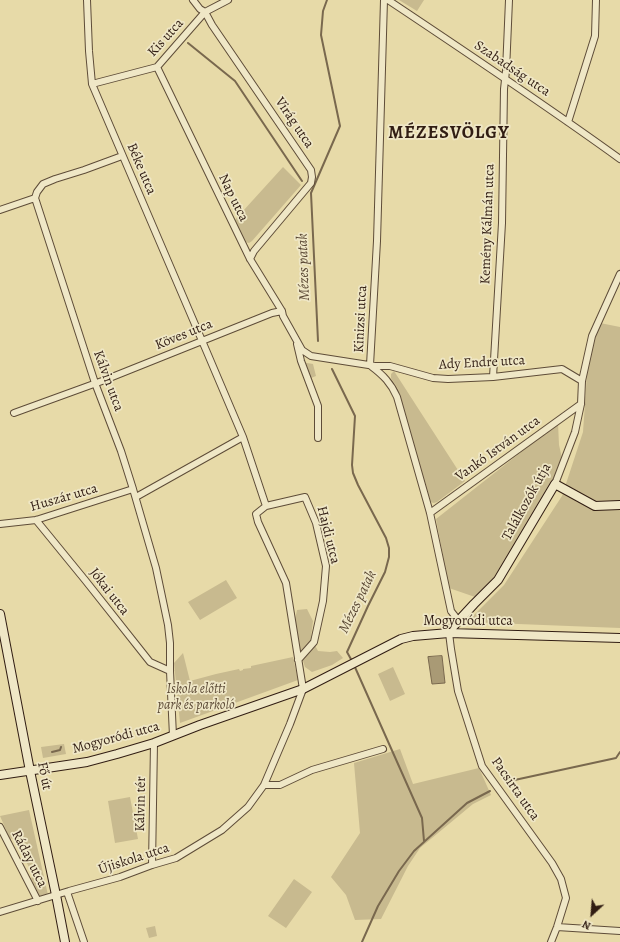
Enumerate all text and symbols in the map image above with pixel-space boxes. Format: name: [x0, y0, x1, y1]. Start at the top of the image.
street label: Kis utca: [144, 15, 188, 61]
street label: Szabadság utca: [471, 37, 553, 101]
street label: Virág utca: [271, 94, 317, 152]
district label: MÉZESVÖLGY: [388, 123, 510, 145]
street label: Béke utca: [123, 141, 159, 197]
street label: Kemény Kálmán utca: [477, 163, 499, 285]
street label: Nap utca: [214, 171, 252, 225]
water label: Mézes patak: [294, 233, 314, 301]
street label: Kinizsi utca: [351, 285, 371, 353]
street label: Köves utca: [153, 316, 215, 354]
street label: Kálvin utca: [89, 348, 127, 414]
street label: Ady Endre utca: [438, 352, 526, 374]
street label: Vankó István utca: [452, 413, 544, 485]
street label: Találkozók útja: [499, 460, 555, 544]
street label: Huszár utca: [28, 480, 100, 516]
street label: Hajdi utca: [313, 504, 343, 566]
street label: Jókai utca: [85, 565, 133, 619]
water label: Mézes patak: [335, 568, 381, 636]
street label: Mogyoródi utca: [423, 614, 513, 630]
park label: Iskola előtti park és parkoló: [157, 682, 235, 714]
street label: Mogyoródi utca: [71, 718, 161, 758]
street label: Pacsirta utca: [487, 754, 543, 824]
street label: Fő út: [33, 760, 55, 792]
street label: Kálvin tér: [132, 776, 150, 832]
street label: Ráday utca: [7, 828, 51, 890]
street label: Újiskola utca: [96, 840, 172, 878]
north arrow: [572, 894, 612, 934]
text: N: [580, 917, 593, 934]

